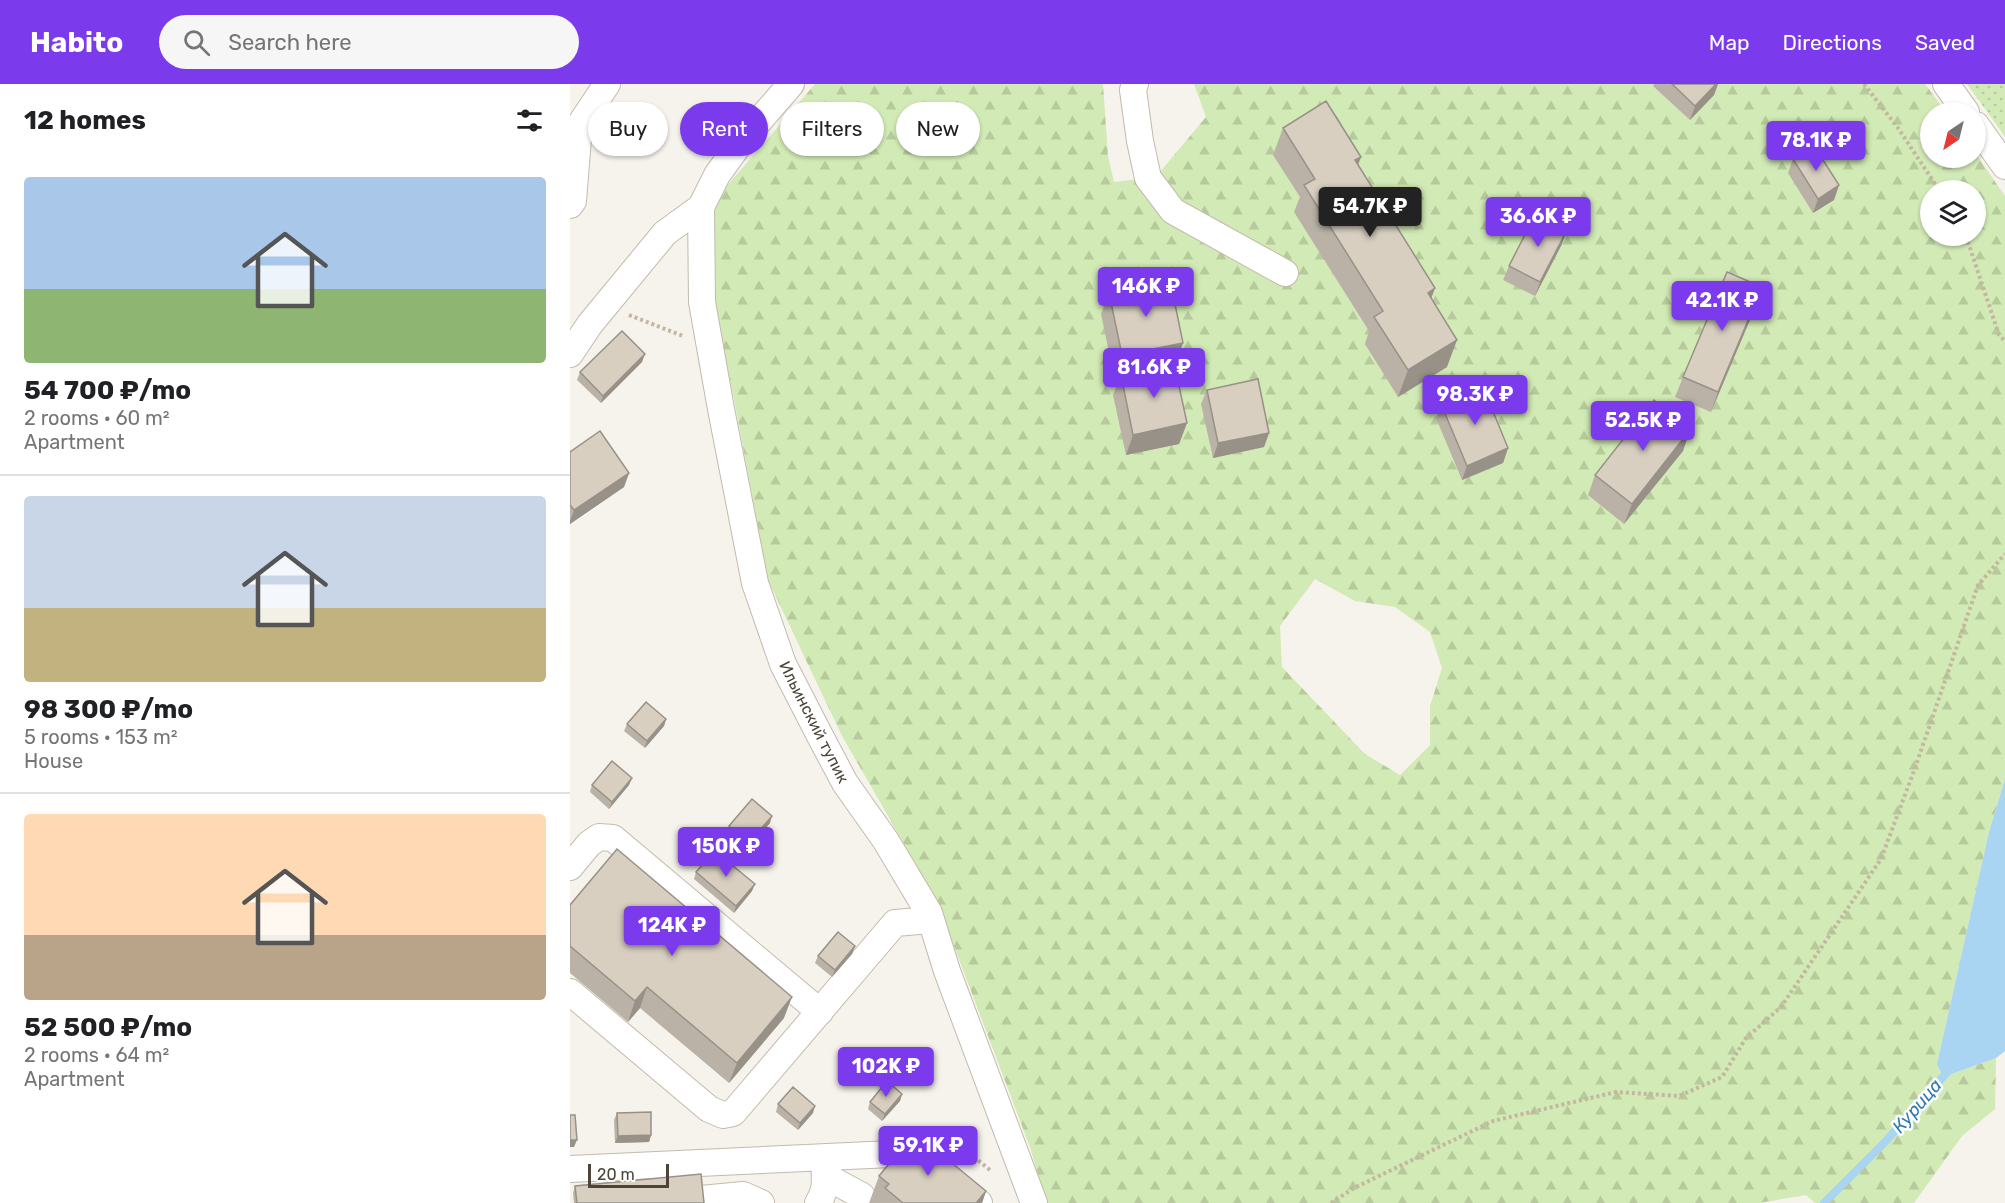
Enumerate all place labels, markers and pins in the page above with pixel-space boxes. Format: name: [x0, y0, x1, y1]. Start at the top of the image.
pin: 78.1K ₽: [1761, 121, 1871, 172]
pin: 54.7K ₽: [1315, 187, 1425, 238]
pin: 36.6K ₽: [1483, 197, 1593, 248]
pin: 146K ₽: [1097, 267, 1195, 318]
pin: 42.1K ₽: [1667, 281, 1777, 332]
pin: 81.6K ₽: [1099, 348, 1209, 399]
pin: 98.3K ₽: [1420, 375, 1530, 426]
pin: 52.5K ₽: [1588, 401, 1698, 452]
pin: 150K ₽: [677, 827, 775, 878]
pin: 124K ₽: [623, 906, 721, 957]
pin: 102K ₽: [837, 1047, 935, 1098]
pin: 59.1K ₽: [873, 1126, 983, 1177]

